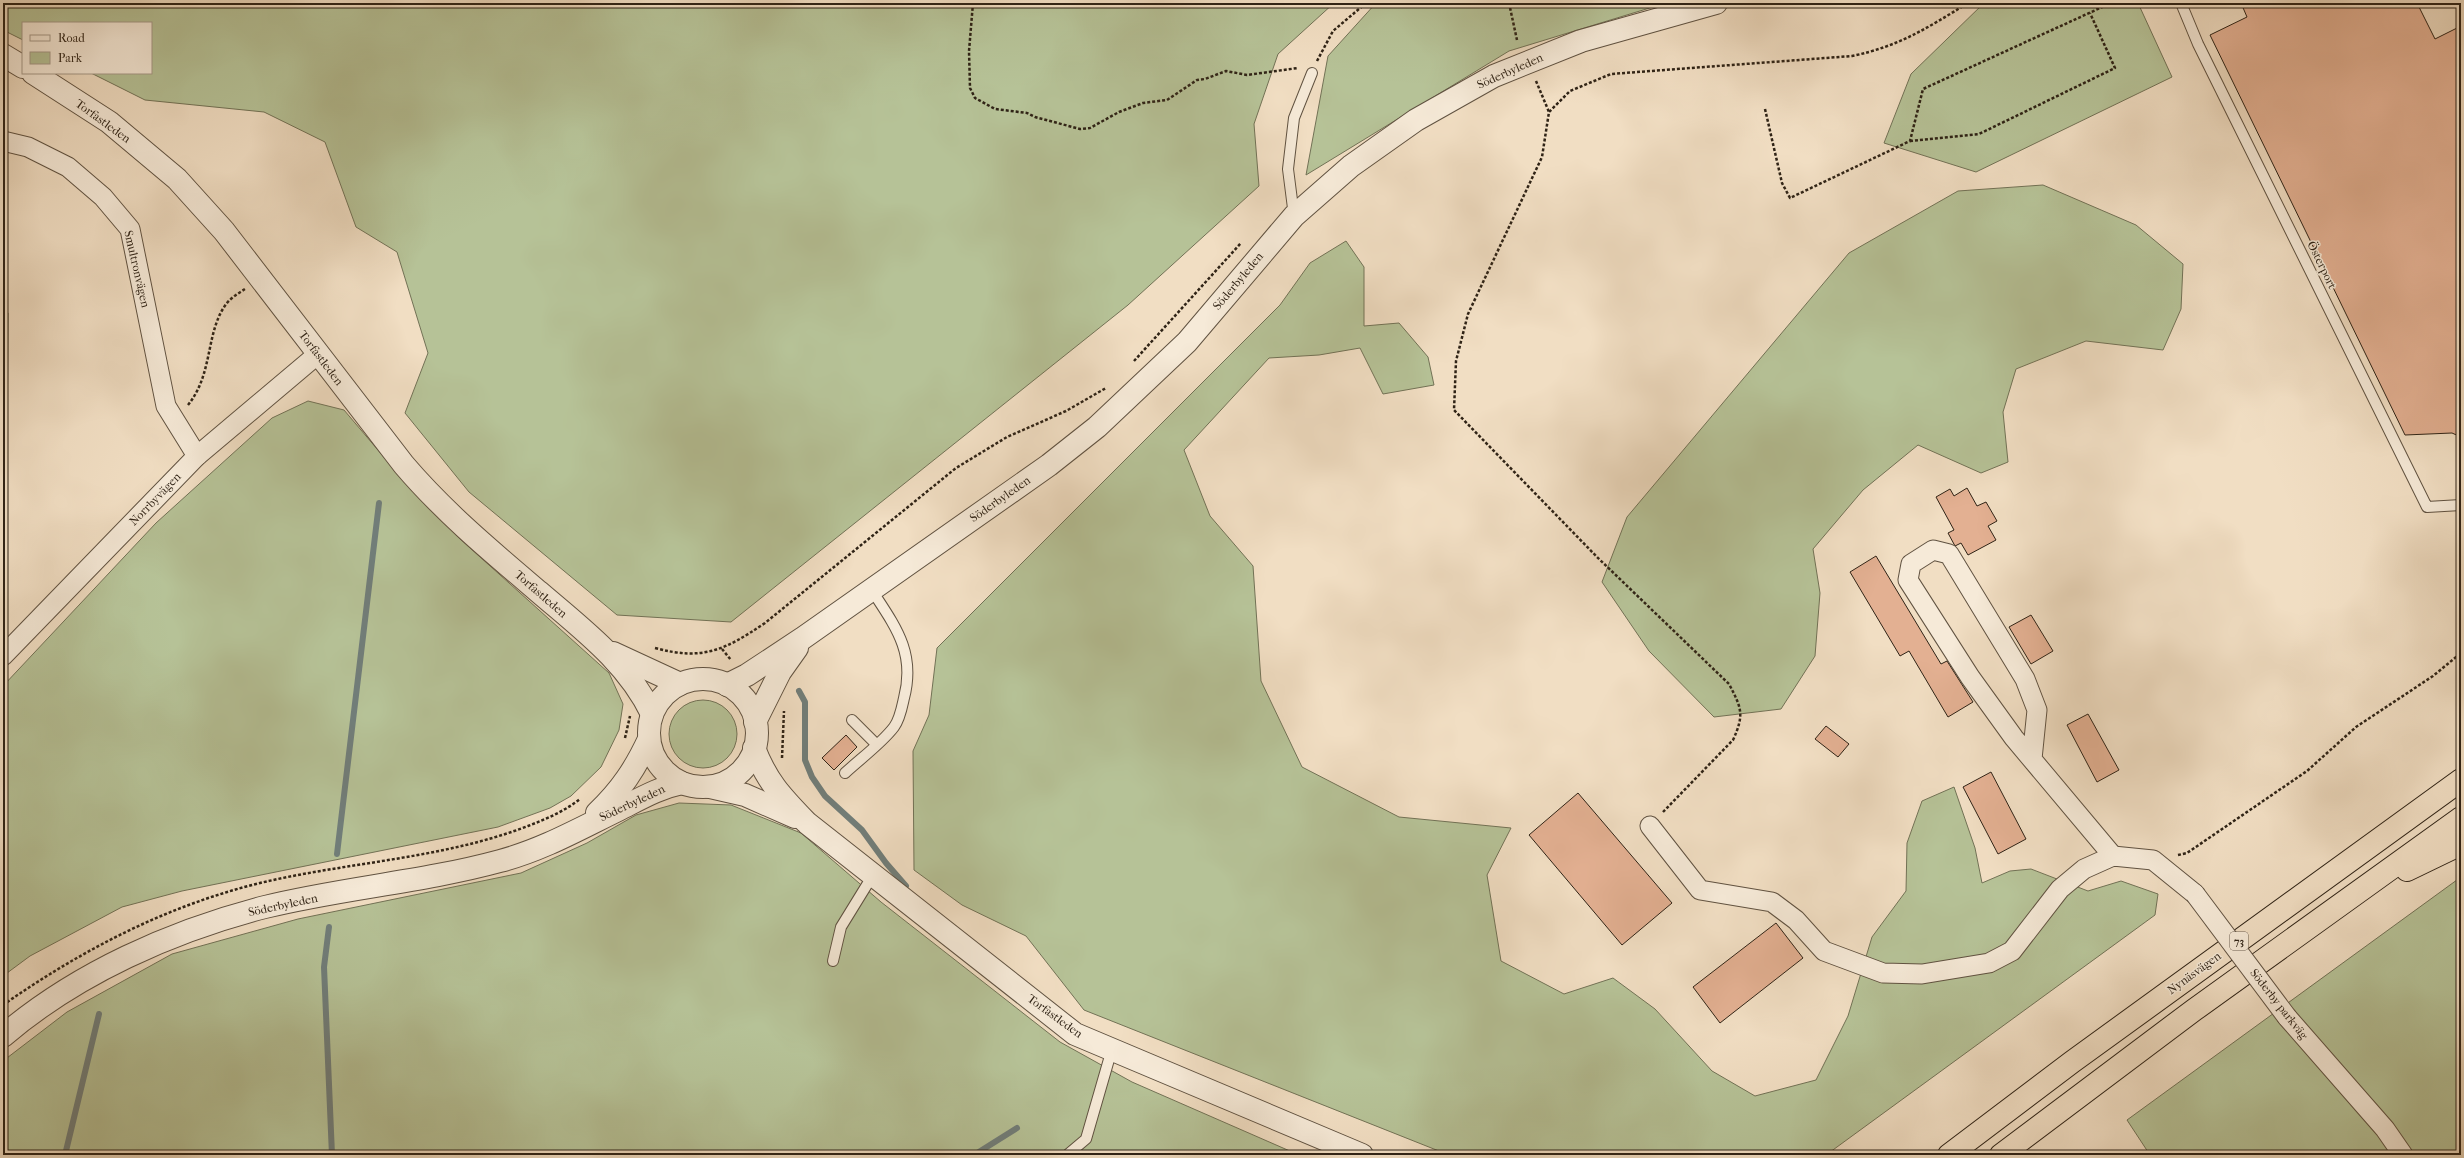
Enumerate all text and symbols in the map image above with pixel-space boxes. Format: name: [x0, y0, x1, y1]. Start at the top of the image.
legend: [22, 22, 152, 74]
text: Road: [58, 31, 85, 45]
street label: Söderbyleden: [1475, 50, 1545, 92]
text: Park: [58, 51, 83, 65]
street label: Torfastleden: [73, 96, 133, 146]
street label: Smultronvägen: [121, 229, 153, 309]
street label: Österport: [2304, 238, 2341, 292]
street label: Söderbyleden: [1210, 249, 1266, 313]
street label: Torfastleden: [296, 328, 346, 388]
street label: Norrbyvägen: [126, 470, 184, 528]
street label: Söderbyleden: [967, 473, 1033, 525]
street label: Torfastleden: [512, 567, 570, 621]
street label: Söderbyleden: [597, 782, 667, 824]
street label: Söderbyleden: [247, 891, 319, 919]
road number: 73: [2230, 932, 2248, 950]
street label: Nynäsvägen: [2164, 949, 2224, 997]
street label: Söderby parkväg: [2247, 966, 2311, 1043]
street label: Torfastleden: [1025, 991, 1085, 1041]

